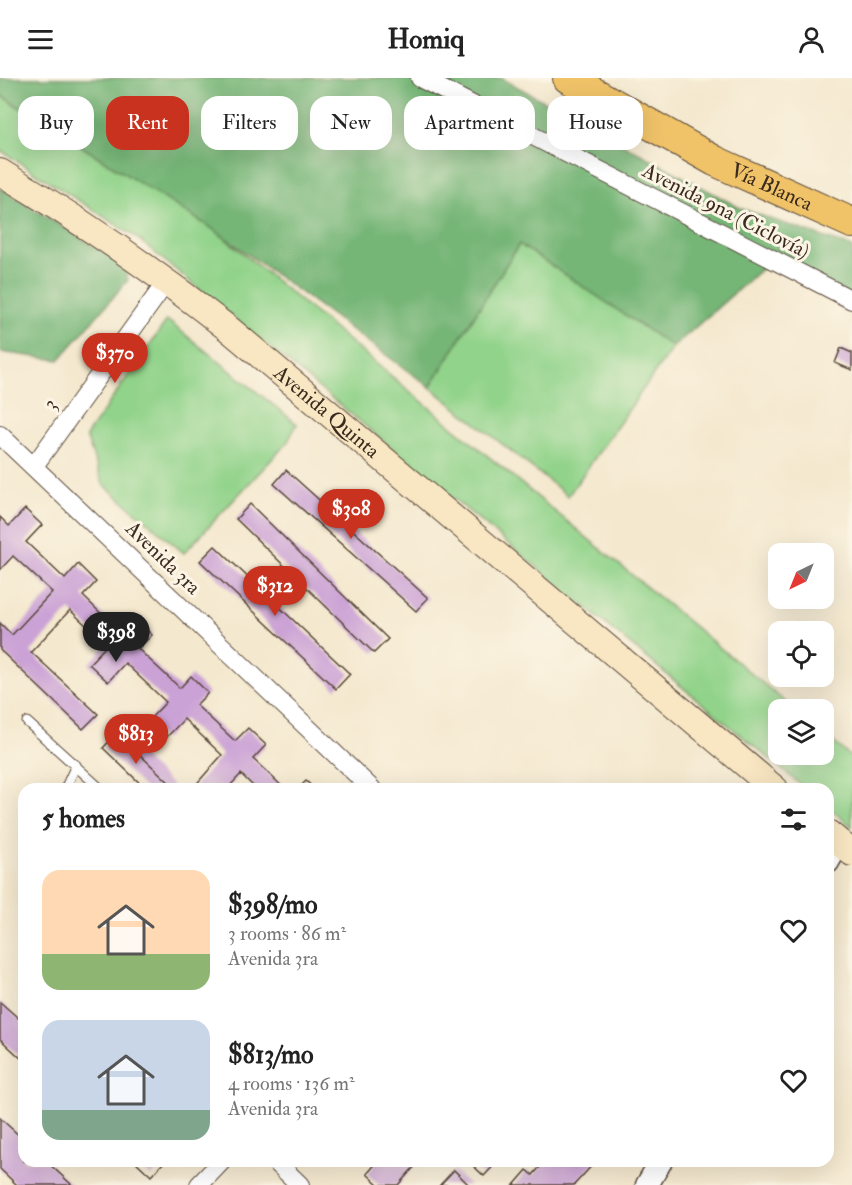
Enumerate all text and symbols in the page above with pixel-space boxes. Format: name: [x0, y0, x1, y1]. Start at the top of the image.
icon: menu: [24, 23, 57, 56]
text: Homiq: [388, 23, 464, 56]
icon: person: [795, 23, 828, 56]
chip: Buy: [18, 96, 94, 150]
chip: Rent: [106, 96, 189, 150]
chip: Filters: [201, 96, 298, 150]
chip: New: [310, 96, 392, 150]
chip: Apartment: [404, 96, 535, 150]
chip: House: [547, 96, 643, 150]
street label: Vía Blanca: [726, 156, 817, 217]
street label: Avenida 9na (Ciclovía): [637, 157, 814, 265]
pin: $370: [79, 333, 151, 384]
text: $370: [96, 340, 134, 365]
street label: Avenida Quinta: [268, 359, 386, 464]
street label: 3: [37, 393, 63, 415]
pin: $308: [315, 489, 387, 540]
text: $308: [332, 496, 370, 521]
street label: Avenida 3ra: [119, 515, 207, 601]
north arrow: [768, 543, 834, 609]
map controls: [768, 543, 834, 765]
pin: $312: [239, 566, 311, 617]
text: $312: [257, 573, 293, 598]
pin: $398: [80, 612, 152, 663]
text: $398: [97, 619, 135, 644]
button: locate: [768, 621, 834, 687]
button: layers: [768, 699, 834, 765]
pin: $813: [100, 714, 172, 765]
text: $813: [118, 721, 154, 746]
text: 5 homes: [42, 803, 125, 835]
icon: filters: [777, 803, 810, 836]
text: $398/mo: [228, 889, 318, 921]
icon: home: [90, 894, 162, 966]
icon: heart: [777, 914, 810, 947]
text: 3 rooms · 86 m²: [228, 921, 346, 946]
text: Avenida 3ra: [228, 946, 318, 971]
text: $813/mo: [228, 1039, 314, 1071]
icon: home: [90, 1044, 162, 1116]
icon: heart: [777, 1064, 810, 1097]
text: 4 rooms · 136 m²: [228, 1071, 355, 1096]
text: Avenida 3ra: [228, 1096, 318, 1121]

